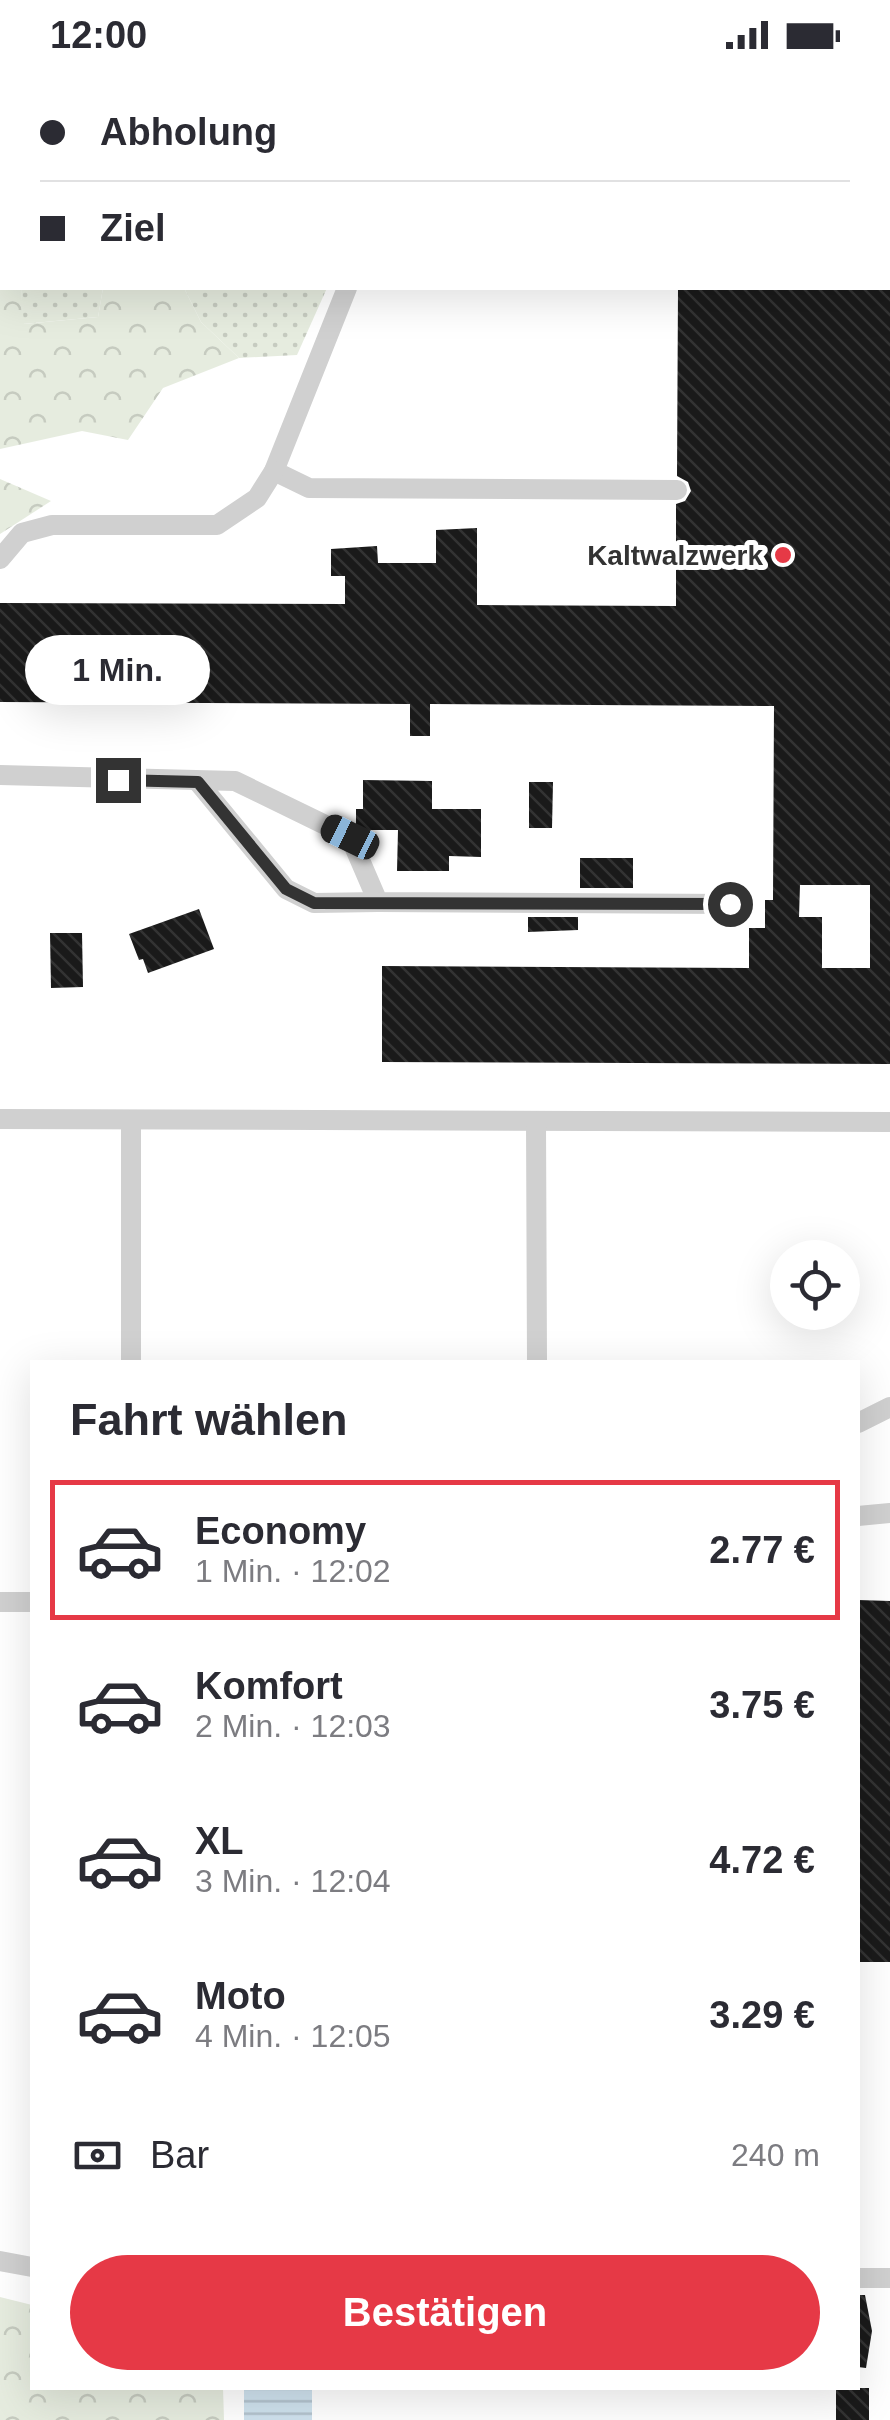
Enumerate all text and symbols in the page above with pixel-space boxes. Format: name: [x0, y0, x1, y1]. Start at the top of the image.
text: 12:00: [50, 14, 147, 56]
text: Abholung: [100, 111, 277, 153]
text: Ziel: [100, 207, 165, 249]
place label: Kaltwalzwerk: [587, 540, 763, 571]
marker: Kaltwalzwerk: [772, 544, 794, 566]
callout: 1 Min.: [26, 635, 210, 705]
text: 1 Min.: [72, 652, 163, 688]
route end: [96, 758, 141, 803]
car: [316, 810, 384, 864]
route start: [708, 882, 753, 927]
map controls: [770, 1240, 860, 1330]
button: locate: [770, 1240, 860, 1330]
text: Fahrt wählen: [70, 1394, 348, 1445]
icon: car: [75, 1505, 165, 1595]
text: Economy: [195, 1510, 366, 1552]
text: 2.77 €: [709, 1529, 815, 1571]
text: 1 Min. · 12:02: [195, 1553, 391, 1589]
icon: car: [75, 1660, 165, 1750]
text: Komfort: [195, 1665, 343, 1707]
text: 3.75 €: [709, 1684, 815, 1726]
text: 2 Min. · 12:03: [195, 1708, 391, 1744]
icon: car: [75, 1815, 165, 1905]
text: XL: [195, 1820, 244, 1862]
text: 4.72 €: [709, 1839, 815, 1881]
text: 3 Min. · 12:04: [195, 1863, 391, 1899]
icon: car: [75, 1970, 165, 2060]
text: Moto: [195, 1975, 286, 2017]
text: 3.29 €: [709, 1994, 815, 2036]
text: 4 Min. · 12:05: [195, 2018, 391, 2054]
icon: cash: [70, 2128, 125, 2183]
text: Bar: [150, 2134, 209, 2176]
text: 240 m: [731, 2137, 820, 2173]
button: Bestätigen: [70, 2255, 820, 2370]

